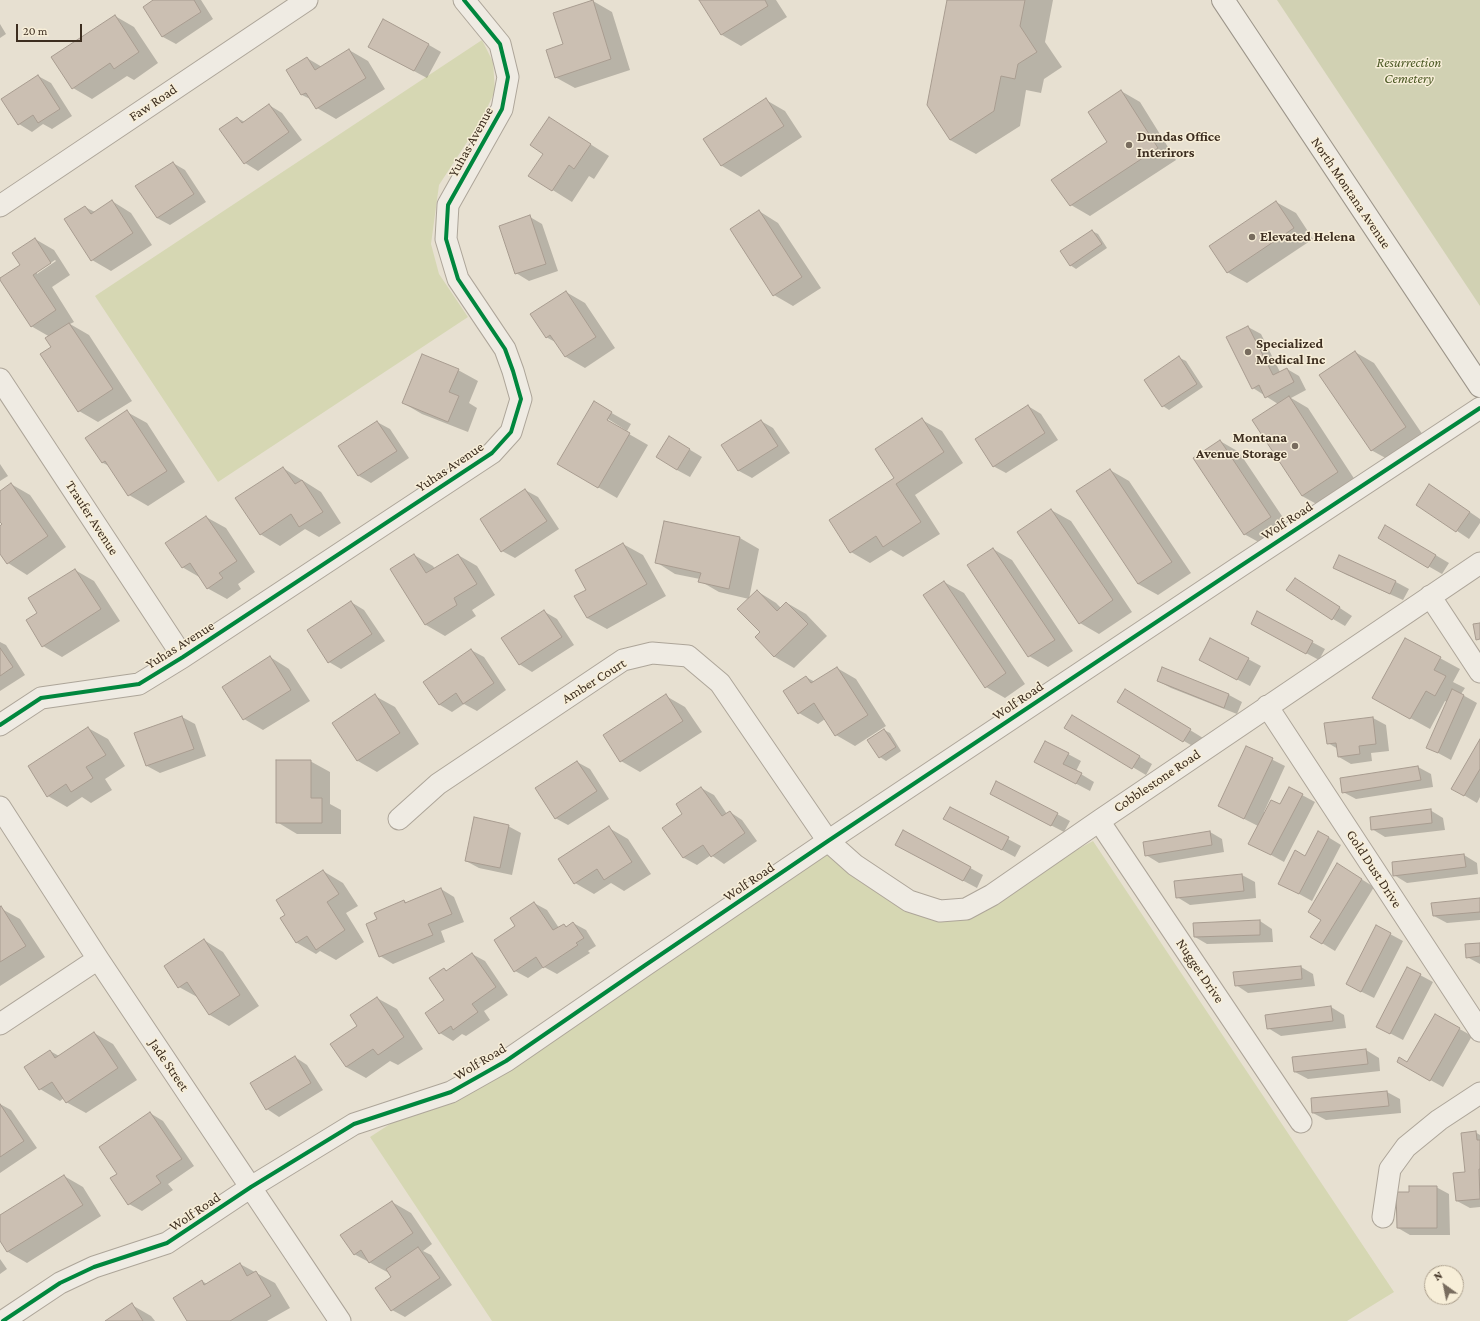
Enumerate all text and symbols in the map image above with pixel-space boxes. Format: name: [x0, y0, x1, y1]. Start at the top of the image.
scale bar: [18, 16, 84, 42]
text: 20 m: [23, 24, 47, 38]
park label: Resurrection Cemetery: [1377, 55, 1441, 88]
street label: Faw Road: [126, 81, 180, 125]
street label: Yuhas Avenue: [445, 104, 497, 180]
place label: Dundas Office Interirors: [1137, 129, 1221, 162]
street label: North Montana Avenue: [1307, 134, 1395, 252]
marker: Dundas Office Interirors: [1124, 140, 1134, 150]
place label: Elevated Helena: [1260, 229, 1355, 245]
marker: Elevated Helena: [1247, 232, 1257, 242]
place label: Specialized Medical Inc: [1256, 336, 1325, 368]
marker: Specialized Medical Inc: [1243, 347, 1253, 357]
place label: Montana Avenue Storage: [1196, 430, 1287, 462]
street label: Yuhas Avenue: [413, 438, 487, 496]
marker: Montana Avenue Storage: [1290, 441, 1300, 451]
street label: Traufer Avenue: [62, 478, 122, 558]
street label: Wolf Road: [1258, 498, 1316, 544]
street label: Yuhas Avenue: [143, 617, 217, 673]
street label: Amber Court: [559, 655, 629, 707]
street label: Wolf Road: [989, 678, 1047, 724]
street label: Cobblestone Road: [1110, 746, 1204, 816]
street label: Gold Dust Drive: [1343, 827, 1405, 911]
street label: Wolf Road: [720, 859, 778, 905]
street label: Nugget Drive: [1172, 936, 1228, 1006]
street label: Jade Street: [145, 1036, 193, 1094]
street label: Wolf Road: [451, 1040, 509, 1084]
street label: Wolf Road: [166, 1189, 224, 1235]
north arrow: [1424, 1265, 1464, 1305]
text: N: [1432, 1269, 1444, 1283]

